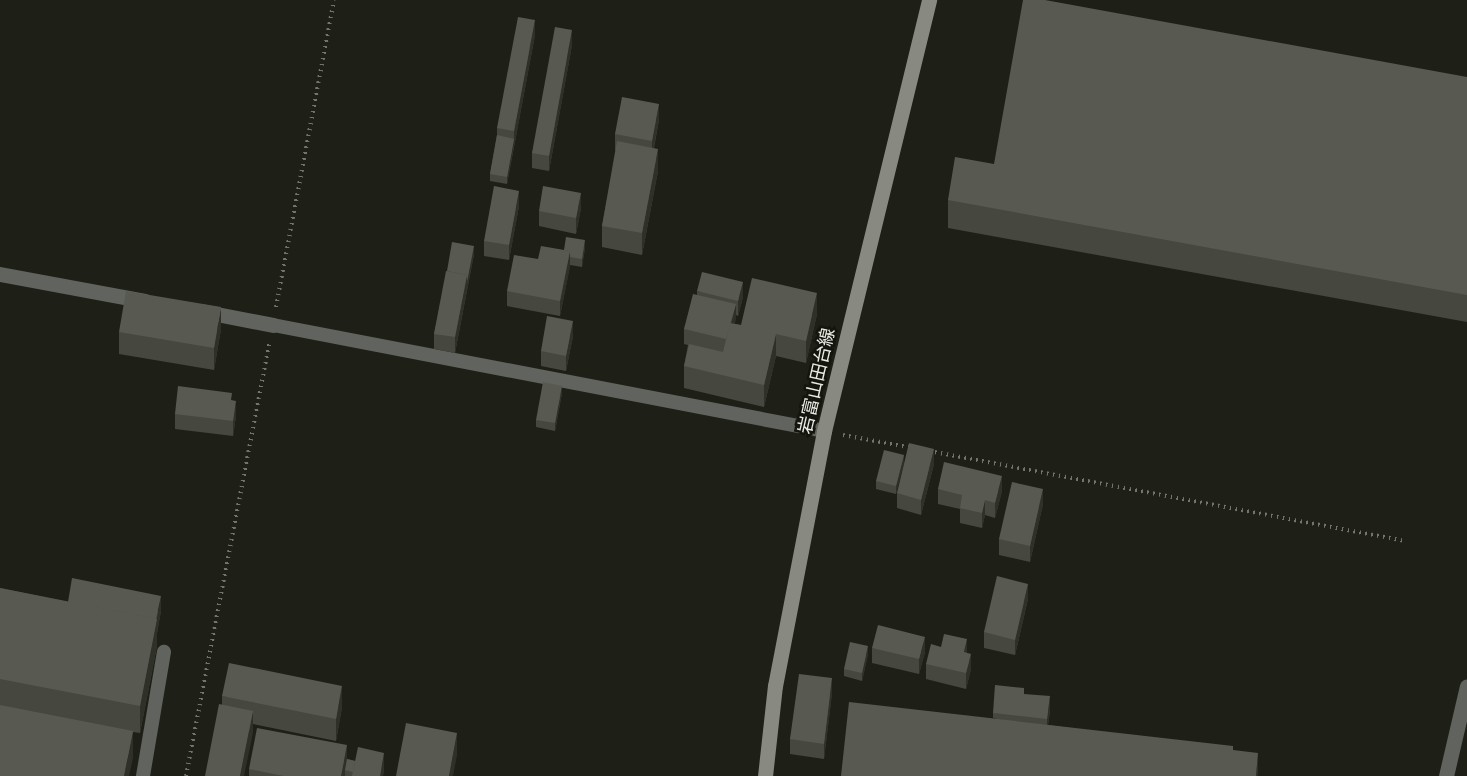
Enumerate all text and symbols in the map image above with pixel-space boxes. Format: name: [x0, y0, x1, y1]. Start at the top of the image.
street label: 岩富山田台線: [794, 326, 840, 436]

